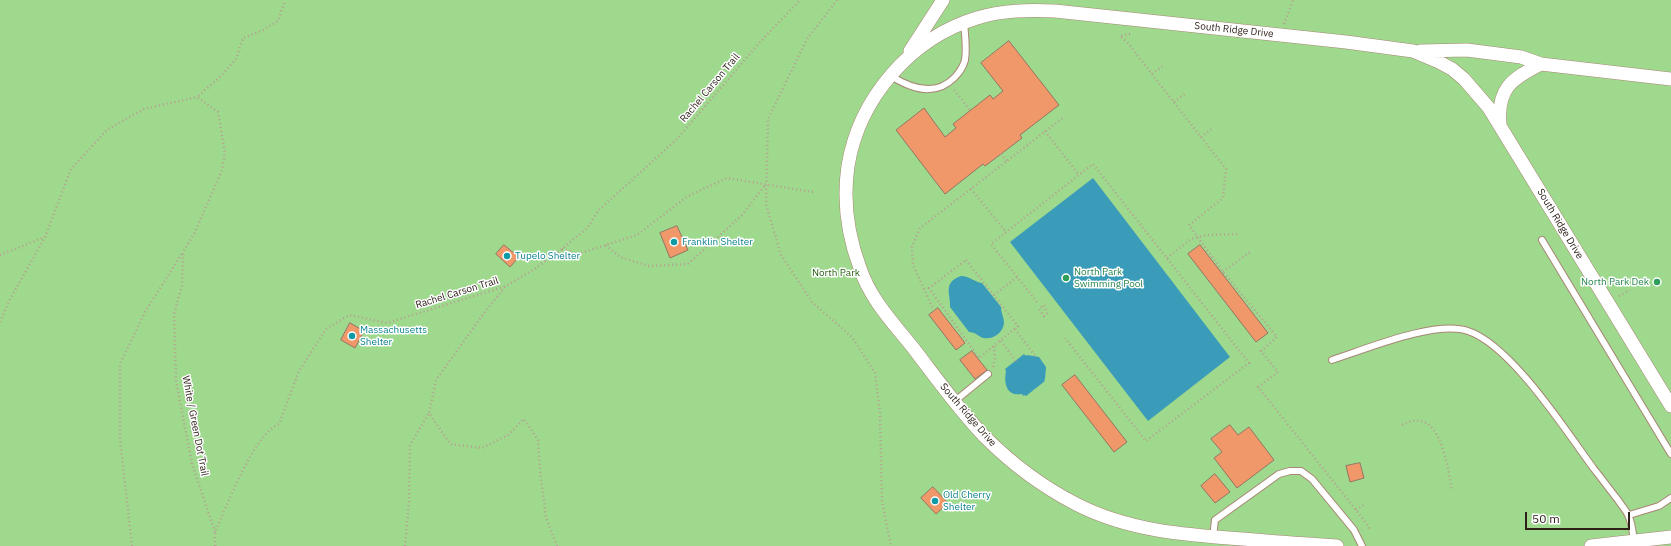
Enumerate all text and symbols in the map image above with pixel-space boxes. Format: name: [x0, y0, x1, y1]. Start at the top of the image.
street label: South Ridge Drive: [1194, 20, 1274, 40]
street label: Rachel Carson Trail: [678, 51, 742, 125]
street label: South Ridge Drive: [1534, 187, 1586, 261]
place label: Franklin Shelter: [682, 236, 753, 248]
marker: Franklin Shelter: [669, 237, 679, 247]
place label: Tupelo Shelter: [515, 250, 580, 262]
marker: Tupelo Shelter: [502, 251, 512, 261]
place label: North Park Swimming Pool: [1074, 266, 1143, 290]
park label: North Park: [812, 267, 860, 279]
marker: North Park Swimming Pool: [1061, 273, 1071, 283]
street label: Rachel Carson Trail: [414, 275, 500, 311]
place label: North Park Dek: [1581, 276, 1649, 288]
marker: North Park Dek: [1652, 277, 1662, 287]
place label: Massachusetts Shelter: [360, 324, 427, 348]
marker: Massachusetts Shelter: [347, 331, 357, 341]
street label: White / Green Dot Trail: [179, 375, 211, 477]
street label: South Ridge Drive: [937, 381, 999, 449]
place label: Old Cherry Shelter: [943, 489, 991, 512]
marker: Old Cherry Shelter: [930, 496, 940, 506]
scale bar: [1527, 504, 1632, 530]
text: 50 m: [1532, 511, 1560, 526]

